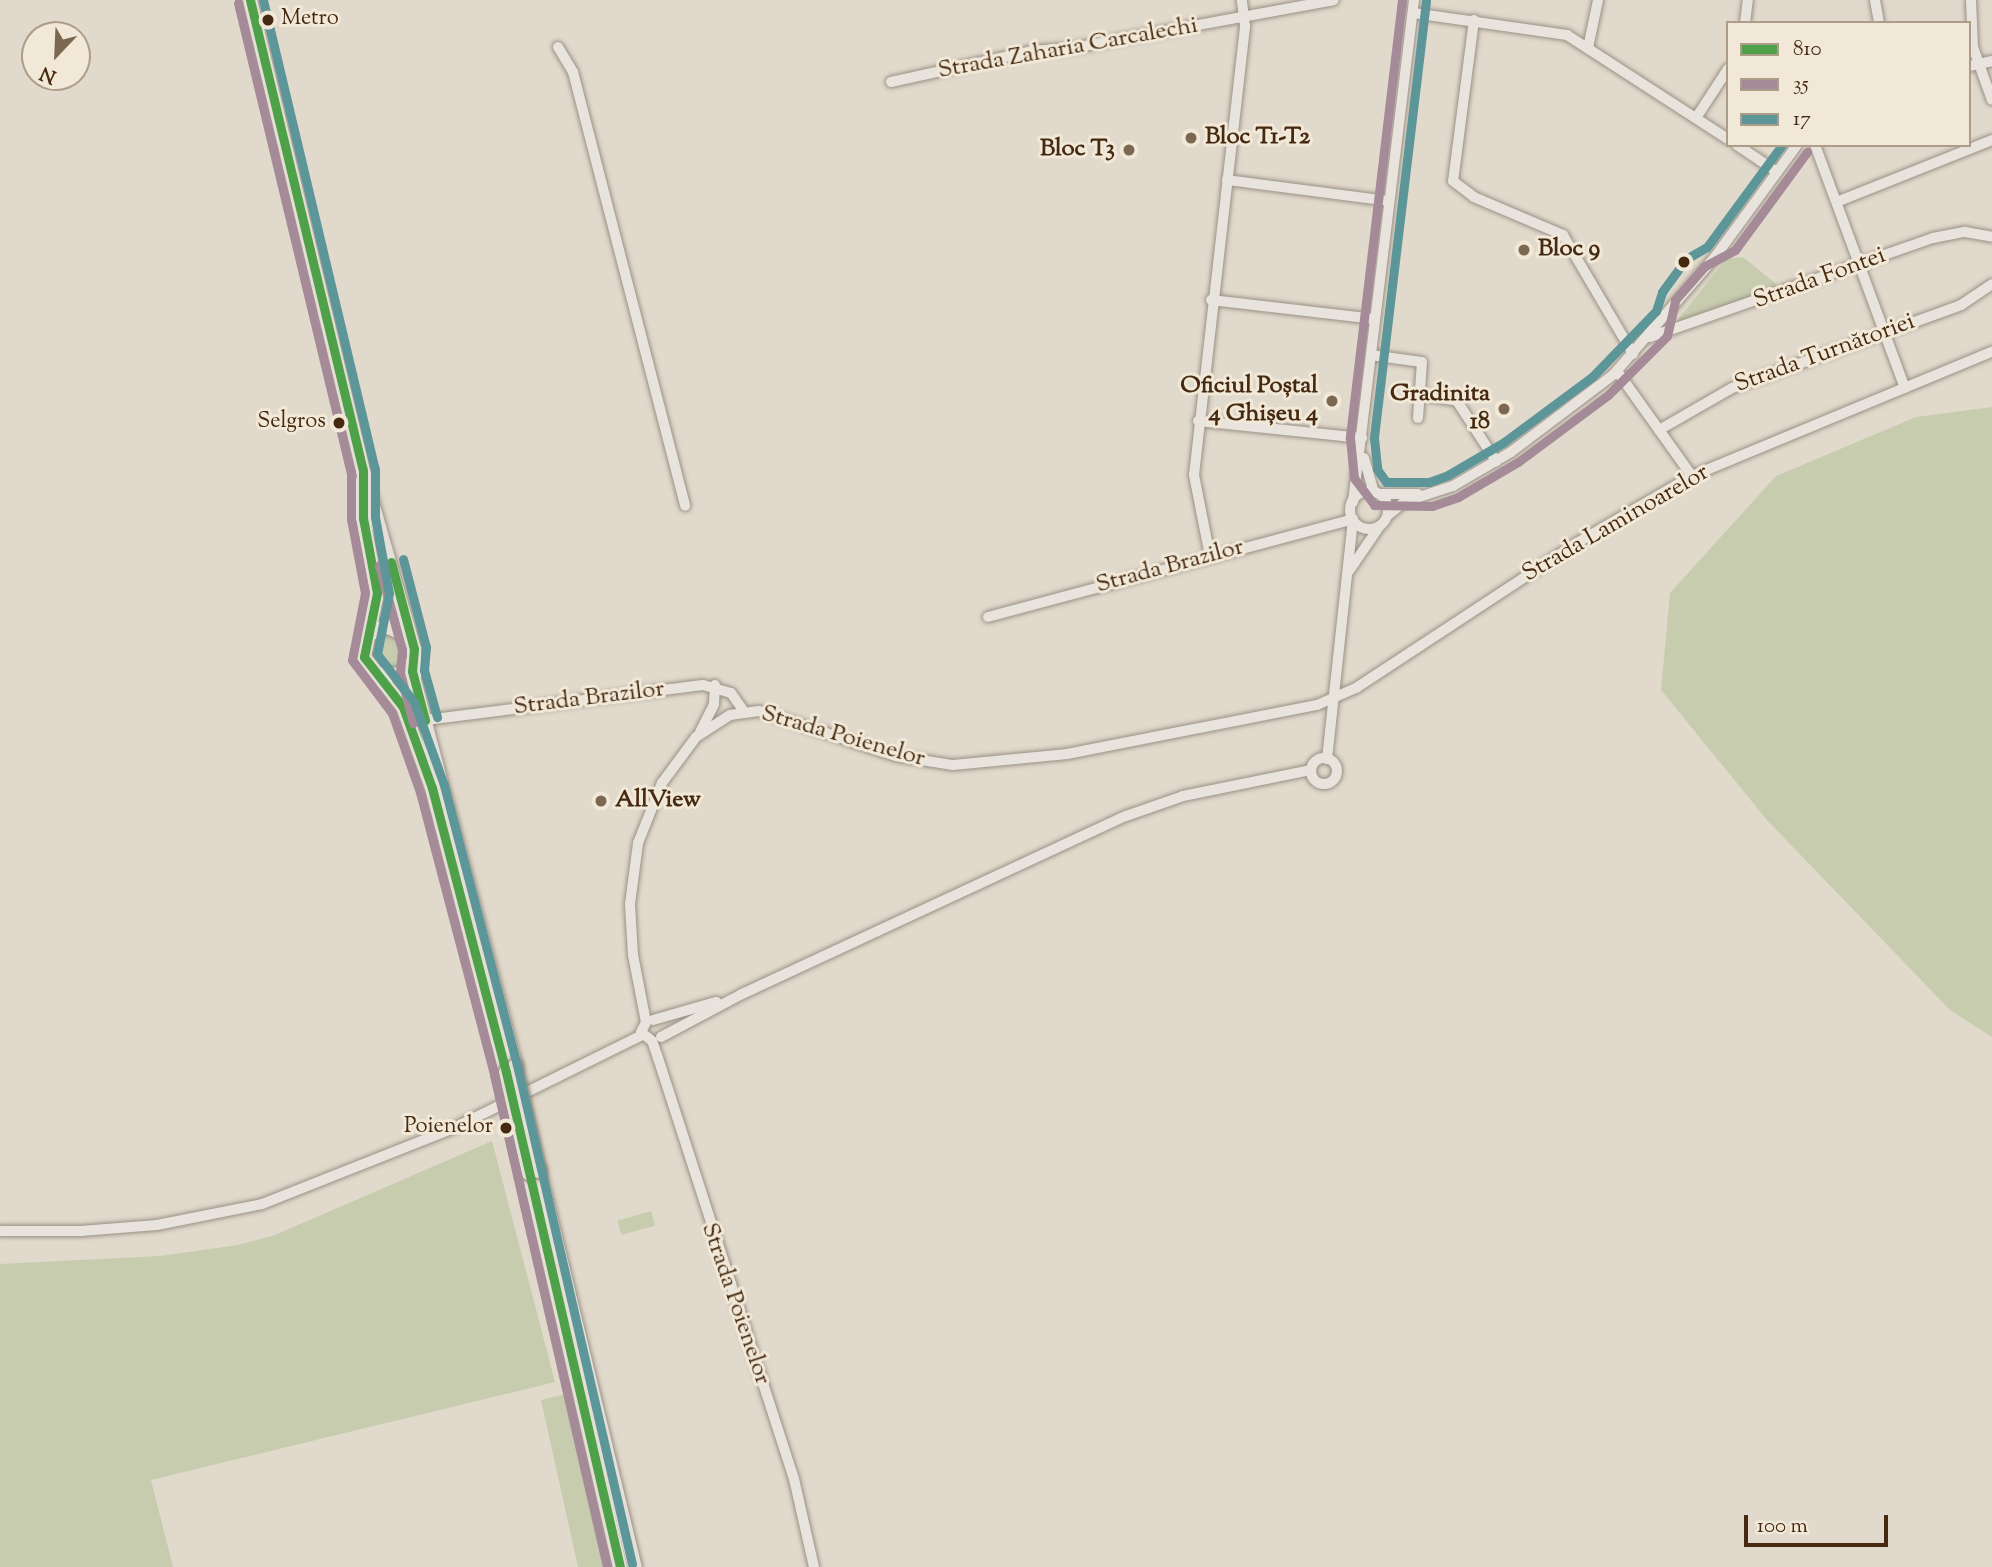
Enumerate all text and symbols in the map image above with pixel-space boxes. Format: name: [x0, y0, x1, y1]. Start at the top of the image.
place label: Metro: [281, 7, 339, 33]
street label: Strada Zaharia Carcalechi: [936, 12, 1200, 86]
marker: Metro: [261, 13, 275, 27]
north arrow: [21, 21, 91, 91]
legend: [1726, 21, 1971, 147]
text: 810: [1793, 35, 1822, 65]
text: N: [36, 59, 61, 89]
text: 35: [1793, 70, 1809, 100]
text: 17: [1793, 105, 1811, 135]
place label: Bloc T1-T2: [1205, 124, 1310, 152]
marker: Bloc T1-T2: [1183, 130, 1199, 146]
place label: Bloc T3: [1040, 136, 1115, 164]
marker: Bloc T3: [1121, 142, 1137, 158]
place label: Bloc 9: [1538, 236, 1600, 264]
marker: Bloc 9: [1516, 242, 1532, 258]
street label: Strada Fontei: [1750, 242, 1890, 316]
unlabelled marker: [1677, 255, 1691, 269]
street label: Strada Turnătoriei: [1731, 308, 1919, 400]
place label: Oficiul Poștal 4 Ghișeu 4: [1180, 373, 1318, 429]
place label: Gradinita 18: [1390, 381, 1490, 437]
marker: Oficiul Poștal 4 Ghișeu 4: [1324, 393, 1340, 409]
marker: Gradinita 18: [1496, 401, 1512, 417]
place label: Selgros: [257, 410, 326, 436]
marker: Selgros: [332, 416, 346, 430]
street label: Strada Laminoarelor: [1518, 459, 1714, 589]
street label: Strada Brazilor: [1093, 533, 1247, 601]
street label: Strada Brazilor: [512, 675, 666, 723]
street label: Strada Poienelor: [758, 700, 928, 774]
place label: AllView: [615, 787, 701, 815]
marker: AllView: [593, 793, 609, 809]
place label: Poienelor: [404, 1115, 493, 1141]
marker: Poienelor: [499, 1121, 513, 1135]
street label: Strada Poienelor: [694, 1219, 776, 1389]
scale bar: [1747, 1500, 1890, 1544]
text: 100 m: [1757, 1512, 1808, 1542]

